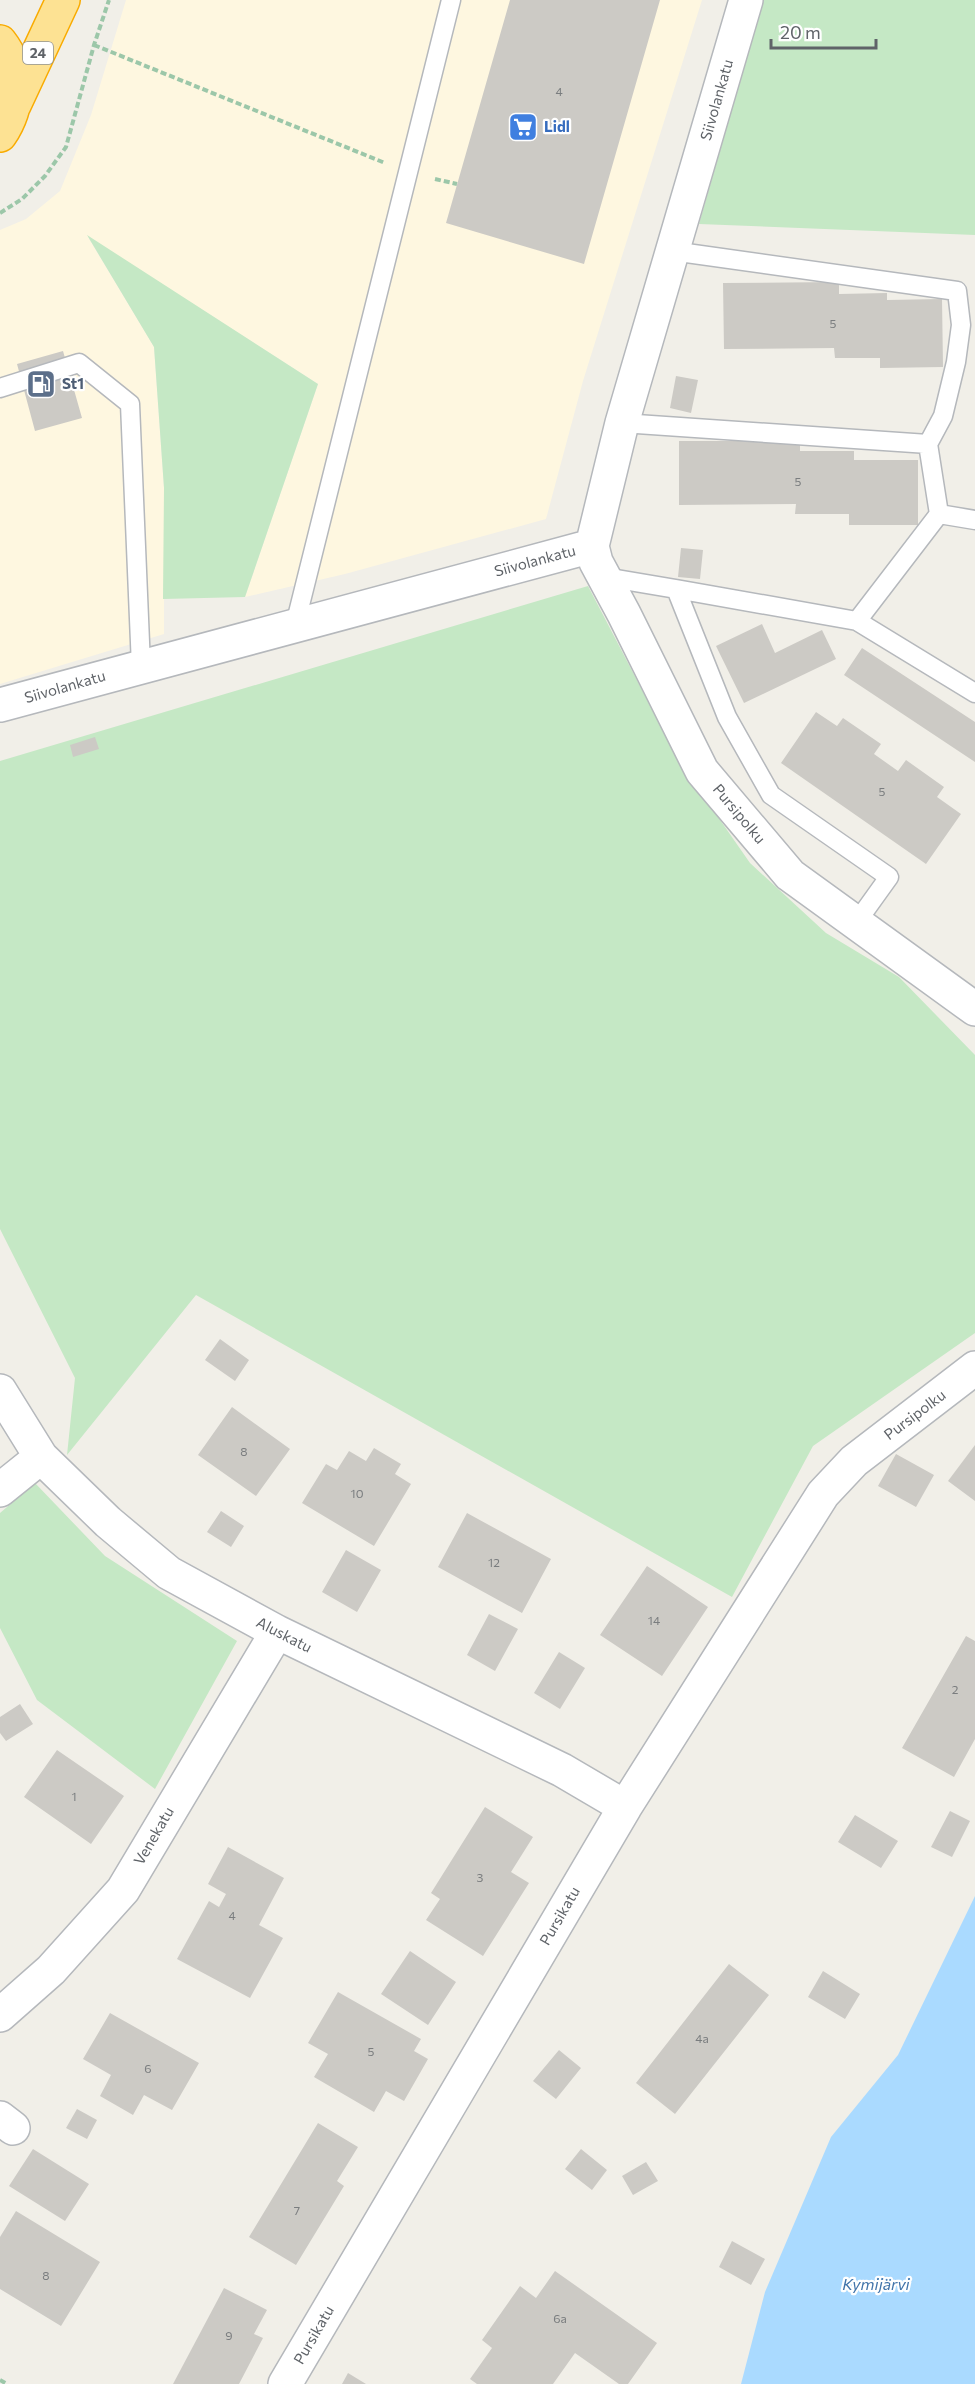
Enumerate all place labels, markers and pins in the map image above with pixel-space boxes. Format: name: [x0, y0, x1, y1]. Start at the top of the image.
supermarket icon: Lidl: [507, 111, 539, 143]
place label: Lidl: [544, 117, 570, 135]
fuel station icon: St1: [25, 368, 57, 400]
place label: St1: [62, 374, 84, 392]

